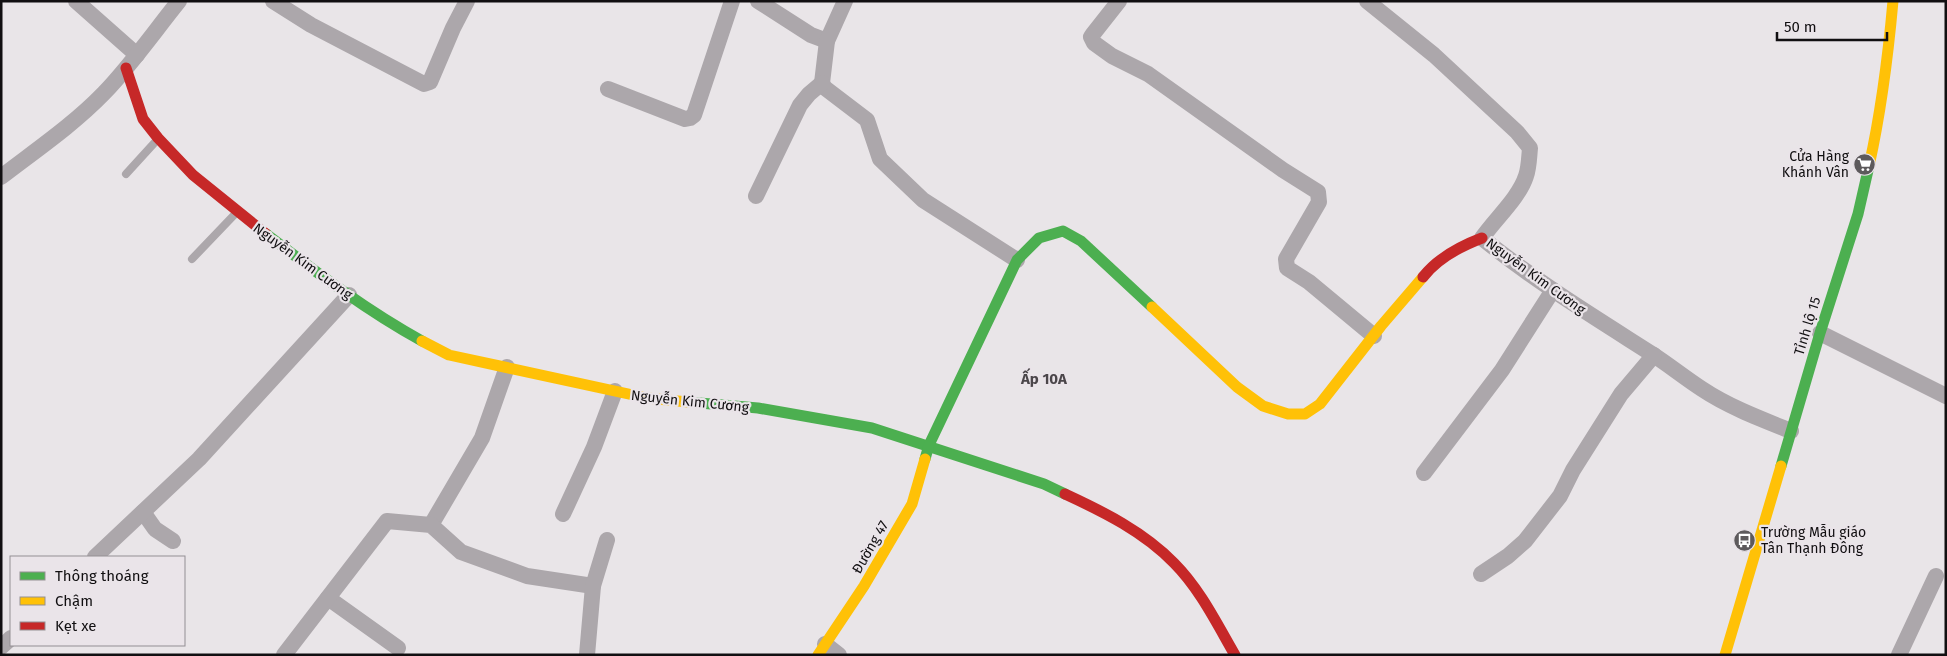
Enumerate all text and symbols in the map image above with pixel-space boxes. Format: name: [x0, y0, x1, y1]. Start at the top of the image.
scale bar: [1777, 10, 1887, 42]
text: 50 m: [1784, 18, 1817, 36]
place label: Cửa Hàng Khánh Vân: [1782, 148, 1850, 181]
supermarket icon: Cửa Hàng Khánh Vân: [1853, 152, 1877, 176]
street label: Nguyễn Kim Cương: [250, 220, 356, 304]
street label: Nguyễn Kim Cương: [1483, 235, 1589, 319]
street label: Tỉnh lộ 15: [1791, 295, 1824, 357]
district label: Ấp 10A: [1020, 367, 1068, 388]
street label: Nguyễn Kim Cương: [630, 387, 751, 416]
street label: Đường 47: [849, 518, 892, 577]
place label: Trường Mẫu giáo Tân Thạnh Đông: [1761, 524, 1866, 557]
bus stop icon: Trường Mẫu giáo Tân Thạnh Đông: [1733, 528, 1757, 552]
legend: [10, 556, 185, 646]
text: Thông thoáng: [55, 567, 149, 585]
text: Chậm: [55, 592, 93, 610]
text: Kẹt xe: [55, 617, 97, 635]

